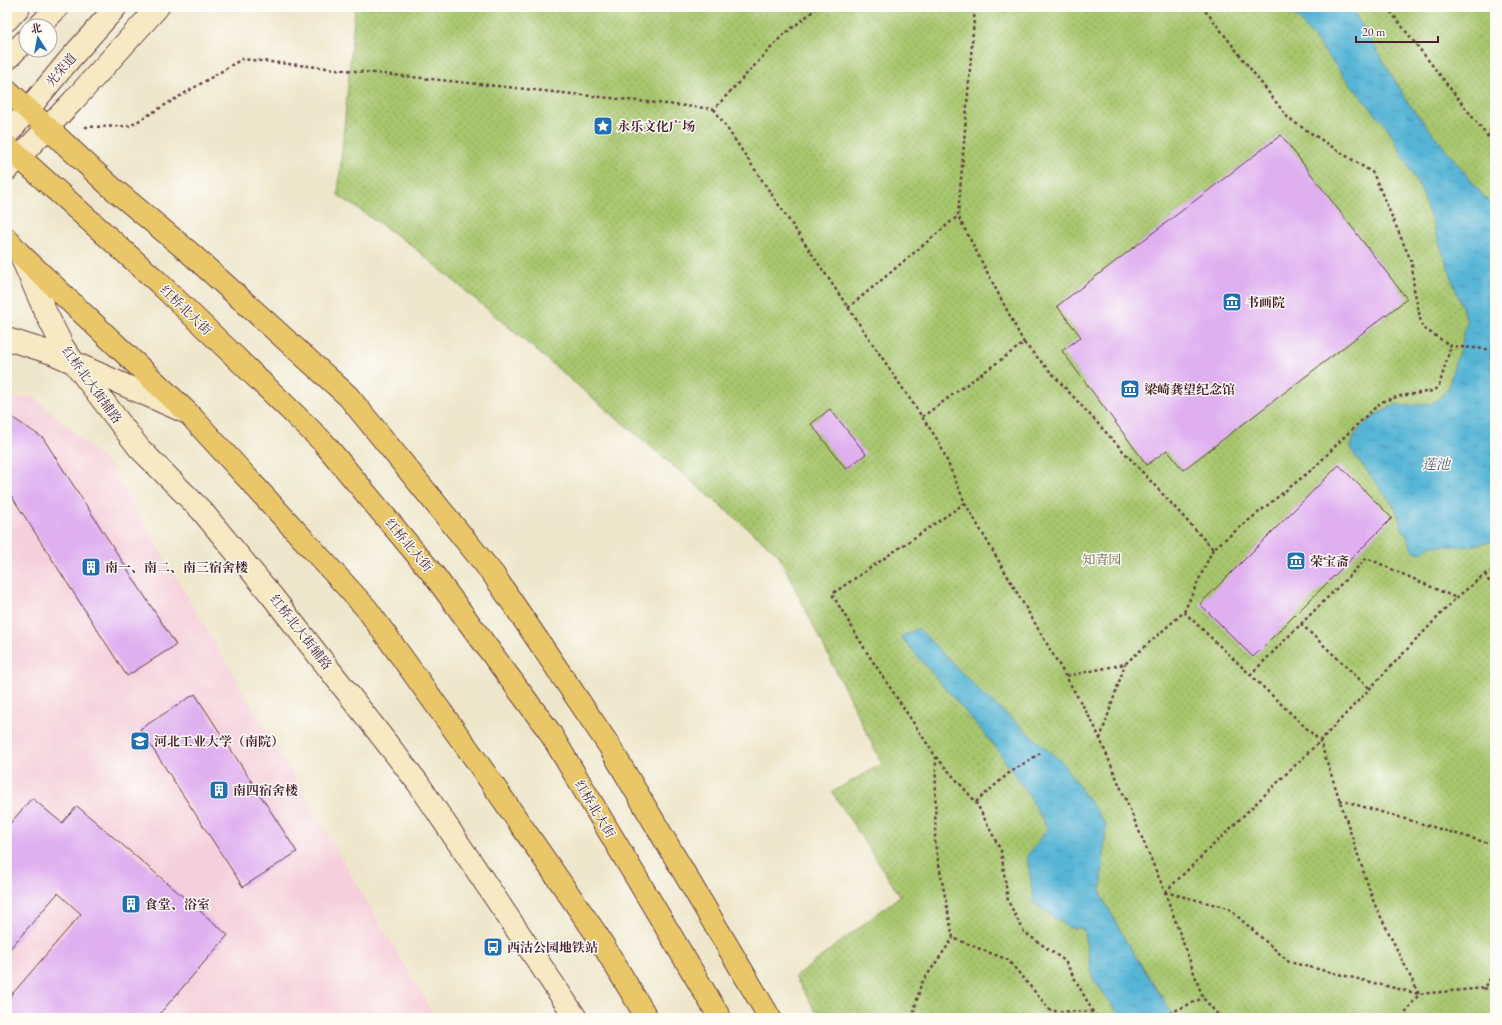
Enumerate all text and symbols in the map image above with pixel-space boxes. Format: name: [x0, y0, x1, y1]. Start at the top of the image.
north arrow: [18, 18, 58, 58]
scale bar: [1356, 18, 1438, 44]
text: 北: [29, 20, 43, 36]
text: 20 m: [1362, 24, 1386, 40]
street label: 光荣道: [42, 50, 80, 90]
place icon: 永乐文化广场: [592, 115, 614, 137]
place label: 永乐文化广场: [617, 118, 695, 135]
street label: 红桥北大街: [157, 281, 215, 339]
museum icon: 书画院: [1221, 291, 1243, 313]
place label: 书画院: [1246, 294, 1285, 311]
street label: 红桥北大街辅路: [58, 343, 126, 427]
museum icon: 梁崎龚望纪念馆: [1119, 378, 1141, 400]
place label: 梁崎龚望纪念馆: [1144, 381, 1235, 398]
water label: 莲池: [1422, 455, 1452, 473]
street label: 红桥北大街: [382, 515, 436, 575]
museum icon: 荣宝斋: [1285, 550, 1307, 572]
park label: 知青园: [1082, 551, 1122, 568]
place label: 荣宝斋: [1310, 553, 1349, 570]
building icon: 南一、南二、南三宿舍楼: [80, 556, 102, 578]
place label: 南一、南二、南三宿舍楼: [105, 559, 248, 576]
street label: 红桥北大街辅路: [266, 591, 336, 673]
school or university icon: 河北工业大学（南院）: [129, 730, 151, 752]
place label: 河北工业大学（南院）: [154, 733, 284, 750]
street label: 红桥北大街: [571, 777, 619, 841]
building icon: 南四宿舍楼: [208, 779, 230, 801]
place label: 南四宿舍楼: [233, 782, 298, 799]
building icon: 食堂、浴室: [120, 893, 142, 915]
place label: 食堂、浴室: [145, 896, 210, 913]
bus stop icon: 西沽公园地铁站: [482, 936, 504, 958]
place label: 西沽公园地铁站: [507, 939, 598, 956]

